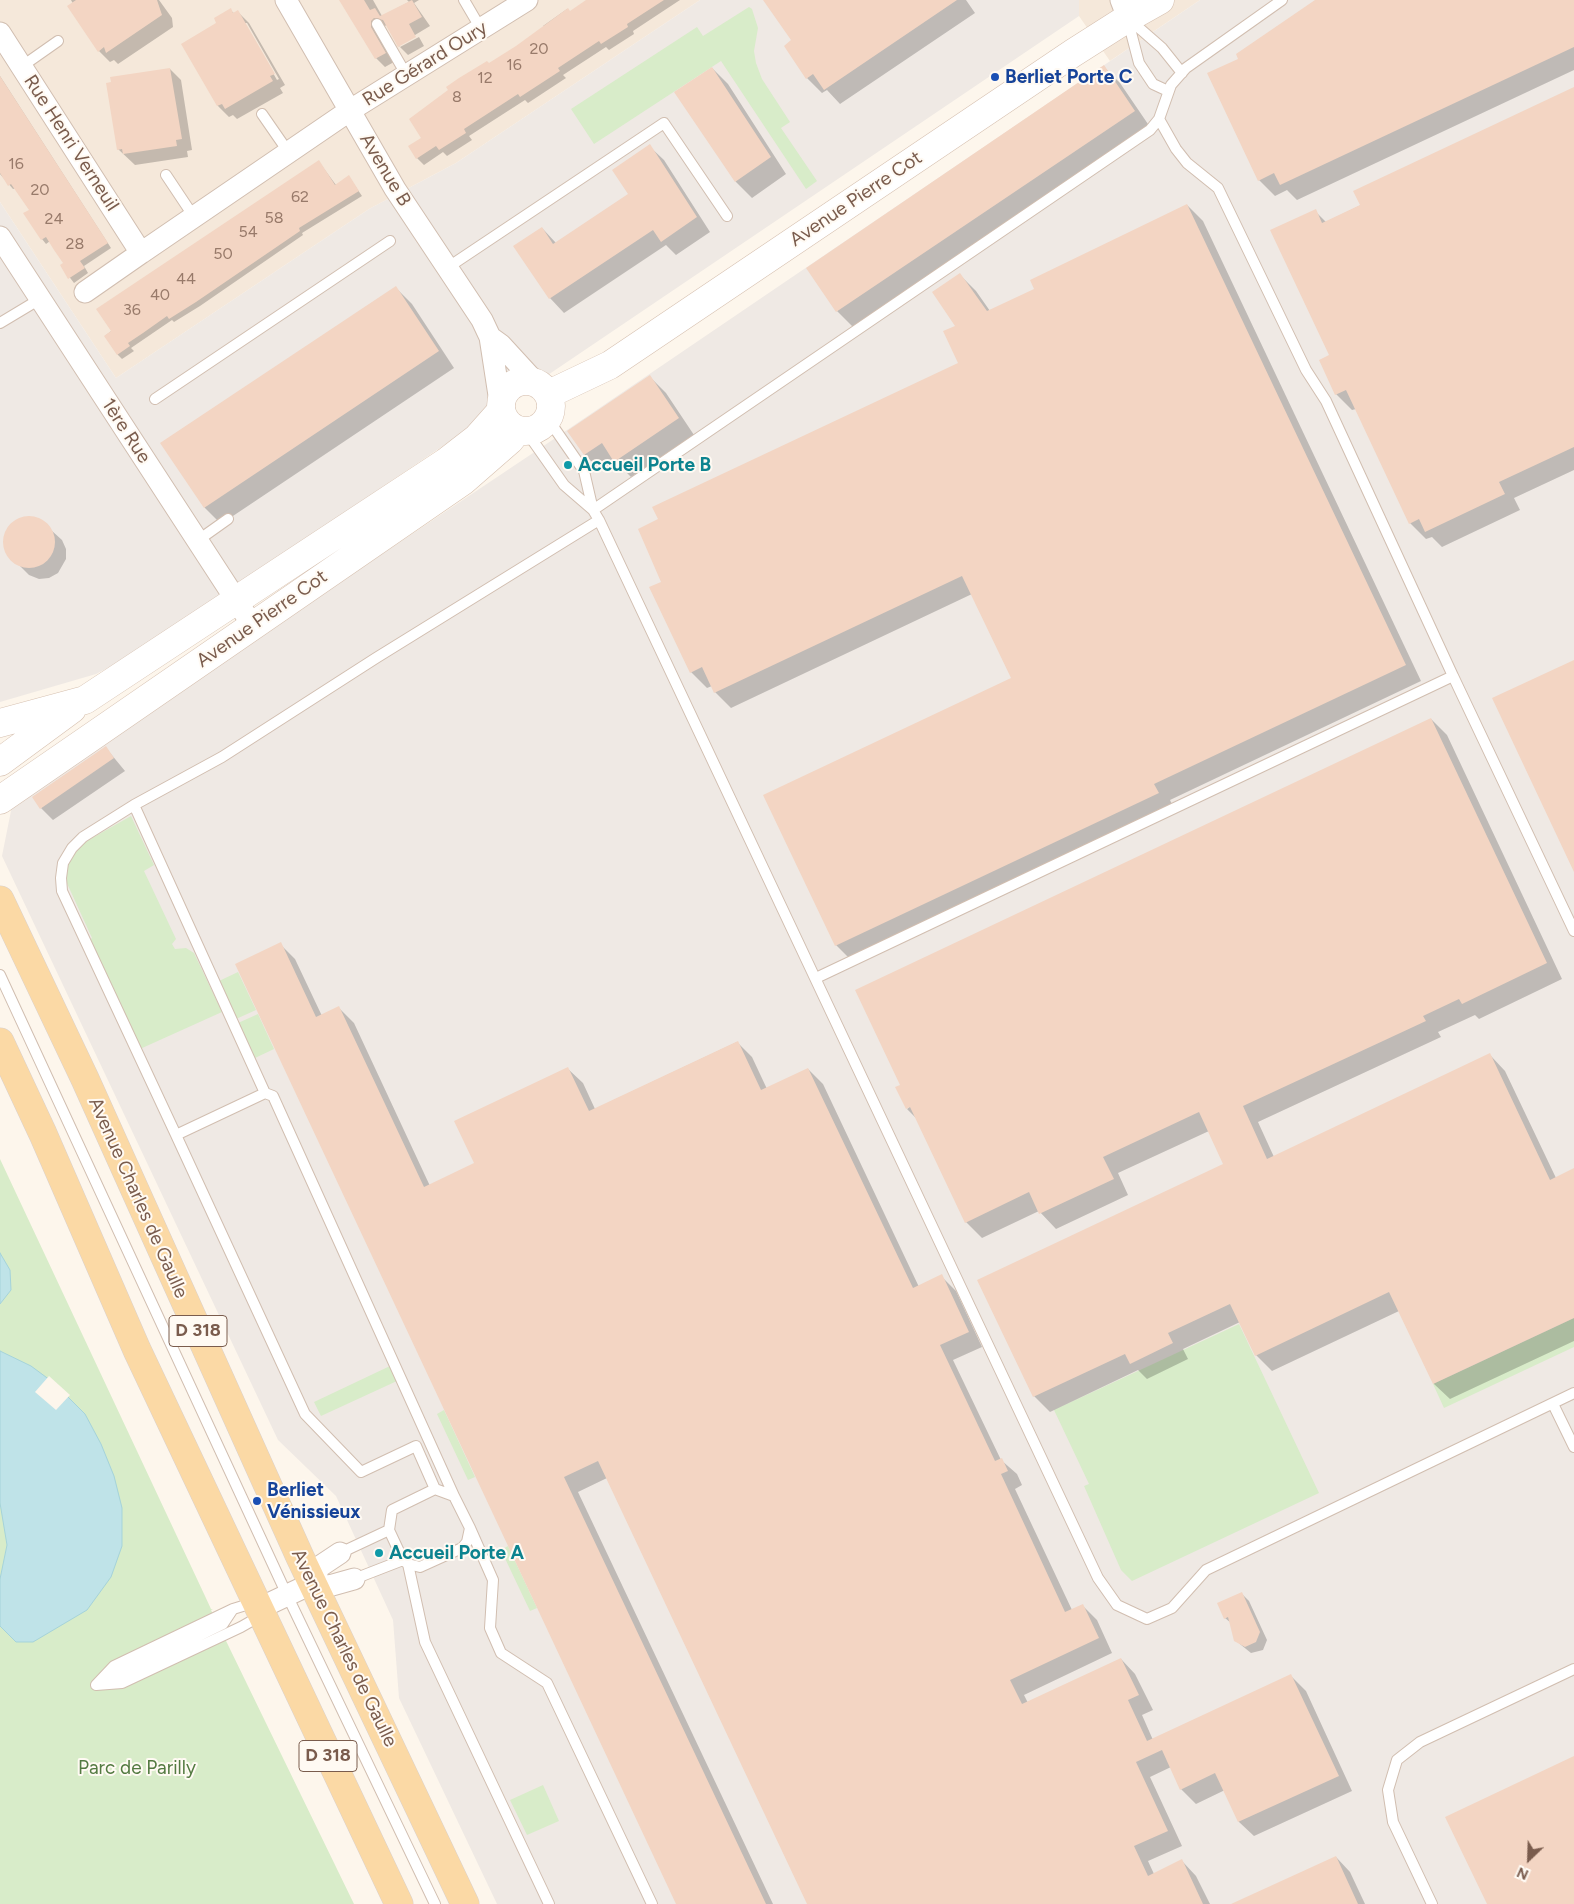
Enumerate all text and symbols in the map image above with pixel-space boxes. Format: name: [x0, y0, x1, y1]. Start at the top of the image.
street label: Rue Gérard Oury: [359, 17, 491, 111]
house number: 20: [529, 39, 549, 59]
house number: 16: [506, 55, 522, 75]
place label: Berliet Porte C: [1005, 66, 1132, 88]
house number: 12: [477, 68, 493, 88]
street label: Rue Henri Verneuil: [18, 71, 124, 215]
marker: Berliet Porte C: [989, 71, 1001, 83]
house number: 8: [452, 87, 462, 107]
street label: Avenue B: [354, 130, 416, 210]
street label: Avenue Pierre Cot: [786, 146, 926, 252]
house number: 16: [8, 154, 24, 174]
house number: 20: [30, 180, 50, 200]
house number: 62: [291, 187, 309, 207]
house number: 58: [264, 208, 284, 228]
house number: 24: [45, 209, 63, 229]
house number: 54: [238, 222, 258, 242]
house number: 28: [66, 234, 84, 254]
house number: 50: [213, 244, 233, 264]
house number: 44: [176, 269, 196, 289]
house number: 40: [150, 285, 170, 305]
house number: 36: [123, 300, 141, 320]
street label: 1ère Rue: [97, 394, 155, 468]
place label: Accueil Porte B: [578, 454, 711, 476]
marker: Accueil Porte B: [562, 459, 574, 471]
street label: Avenue Pierre Cot: [192, 565, 332, 673]
street label: Avenue Charles de Gaulle: [83, 1094, 193, 1302]
road number: D 318: [169, 1315, 227, 1346]
place label: Berliet Vénissieux: [267, 1479, 360, 1523]
marker: Berliet Vénissieux: [251, 1495, 263, 1507]
place label: Accueil Porte A: [389, 1542, 524, 1564]
street label: Avenue Charles de Gaulle: [286, 1545, 402, 1751]
marker: Accueil Porte A: [373, 1547, 385, 1559]
road number: D 318: [299, 1740, 357, 1772]
park label: Parc de Parilly: [78, 1757, 196, 1779]
north arrow: [1504, 1834, 1554, 1884]
text: N: [1514, 1863, 1531, 1883]

